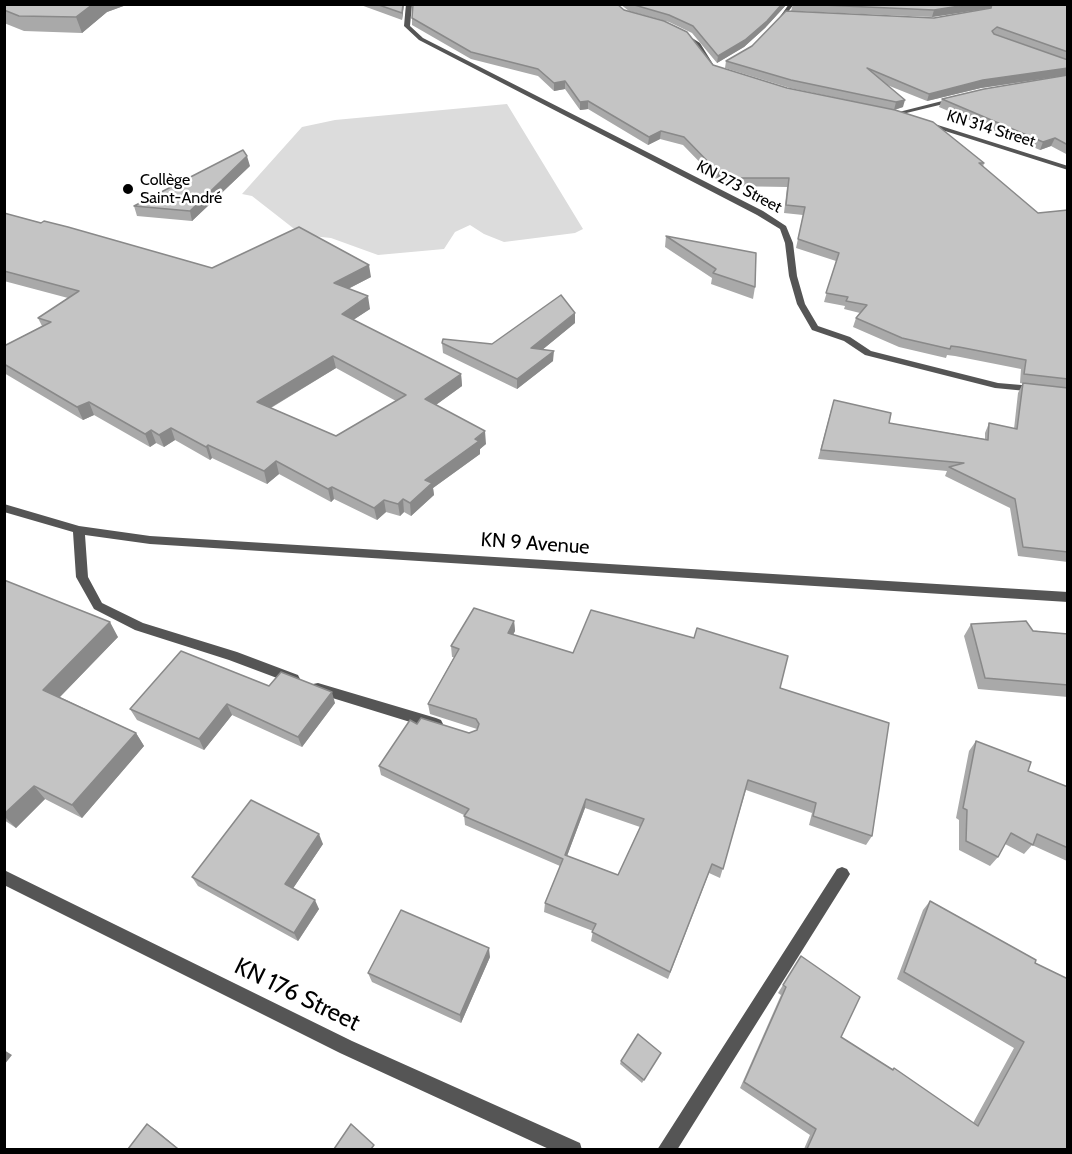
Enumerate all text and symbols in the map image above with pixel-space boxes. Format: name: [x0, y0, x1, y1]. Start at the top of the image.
street label: KN 314 Street: [944, 106, 1038, 152]
street label: KN 273 Street: [693, 157, 785, 217]
place label: Collège Saint-André: [140, 170, 222, 208]
marker: Collège Saint-André: [121, 182, 135, 196]
street label: KN 9 Avenue: [480, 528, 590, 560]
street label: KN 176 Street: [230, 952, 364, 1038]

